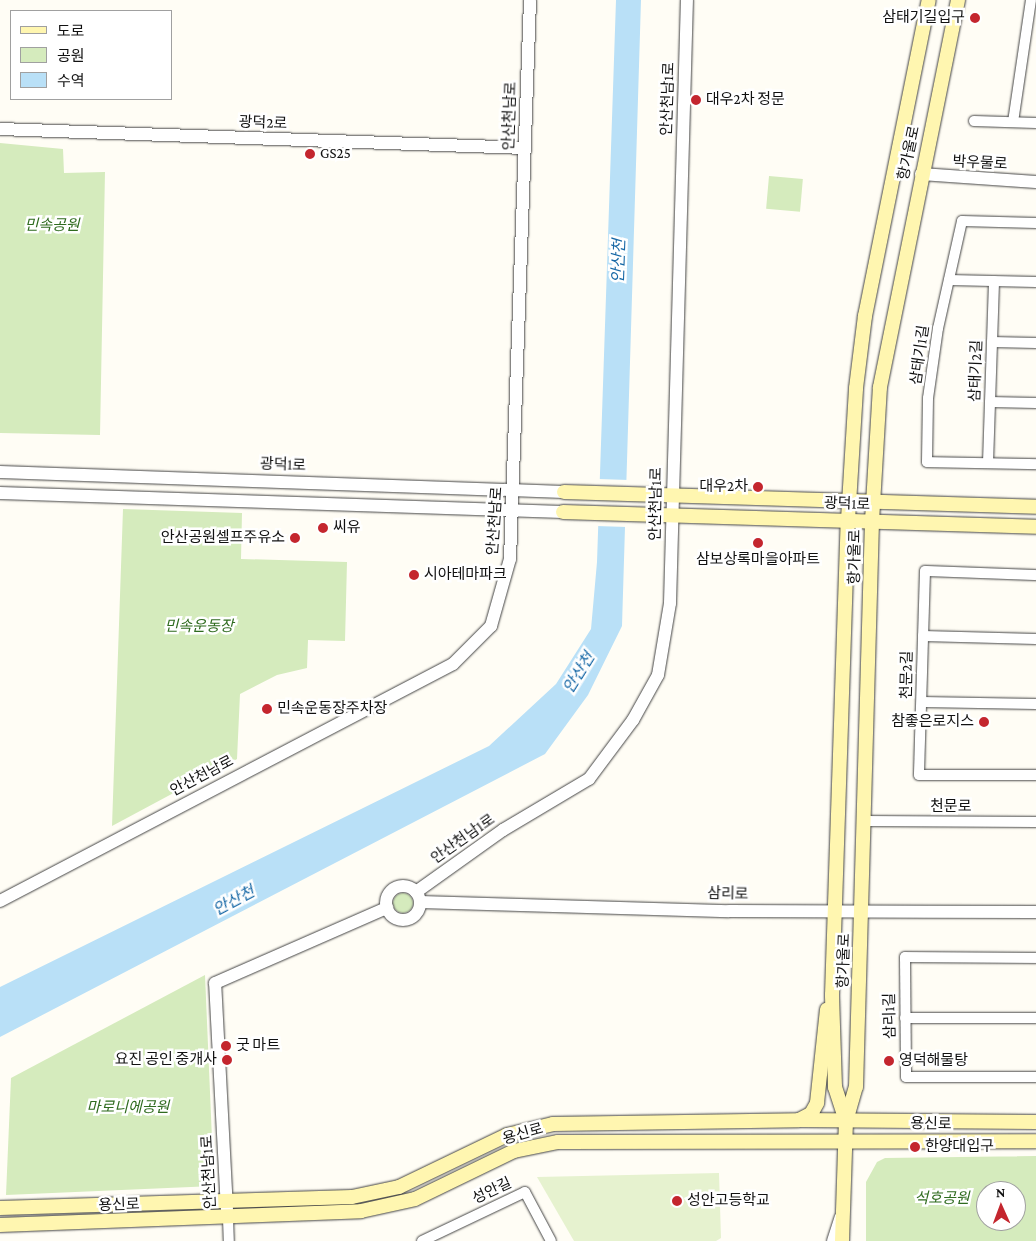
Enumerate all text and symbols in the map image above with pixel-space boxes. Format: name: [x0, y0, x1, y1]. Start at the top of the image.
place label: 삼태기길입구: [882, 9, 965, 27]
legend: [10, 10, 172, 100]
marker: 삼태기길입구: [969, 12, 981, 24]
text: 도로: [57, 23, 85, 39]
text: 공원: [57, 48, 85, 64]
street label: 안산천남1로: [658, 62, 678, 136]
text: 수역: [57, 73, 85, 89]
street label: 안산천남로: [500, 81, 520, 151]
place label: 대우2차 정문: [706, 91, 785, 109]
marker: 대우2차 정문: [690, 94, 702, 106]
street label: 광덕2로: [238, 113, 288, 133]
street label: 항가울로: [894, 124, 924, 182]
place label: GS25: [320, 145, 351, 163]
marker: GS25: [304, 148, 316, 160]
street label: 박우물로: [952, 153, 1008, 173]
park label: 민속공원: [24, 217, 80, 235]
water label: 안산천: [609, 239, 629, 283]
street label: 삼태기1길: [907, 324, 933, 386]
street label: 삼태기2길: [966, 340, 986, 402]
street label: 광덕1로: [260, 455, 306, 475]
street label: 안산천남1로: [646, 467, 666, 541]
place label: 대우2차: [699, 478, 748, 496]
marker: 대우2차: [752, 481, 764, 493]
street label: 안산천남로: [484, 486, 506, 556]
street label: 광덕1로: [824, 494, 870, 514]
place label: 씨유: [333, 519, 361, 537]
marker: 씨유: [317, 522, 329, 534]
place label: 안산공원셀프주유소: [161, 529, 285, 547]
street label: 항가울로: [846, 529, 864, 585]
marker: 안산공원셀프주유소: [289, 532, 301, 544]
marker: 삼보상록마을아파트: [752, 537, 764, 549]
place label: 삼보상록마을아파트: [696, 551, 820, 569]
place label: 시아테마파크: [424, 566, 507, 584]
marker: 시아테마파크: [408, 569, 420, 581]
park label: 민속운동장: [165, 618, 233, 636]
water label: 안산천: [559, 649, 599, 697]
street label: 천문2길: [898, 651, 916, 699]
place label: 민속운동장주차장: [277, 700, 387, 718]
marker: 민속운동장주차장: [261, 703, 273, 715]
place label: 참좋은로지스: [891, 713, 974, 731]
marker: 참좋은로지스: [978, 716, 990, 728]
street label: 안산천남로: [167, 752, 237, 800]
street label: 천문로: [930, 798, 972, 816]
street label: 안산천남1로: [428, 810, 498, 868]
water label: 안산천: [210, 882, 258, 920]
street label: 삼리로: [707, 885, 749, 903]
street label: 항가울로: [834, 933, 854, 989]
street label: 삼리1길: [881, 993, 899, 1039]
place label: 굿 마트: [236, 1037, 280, 1055]
marker: 굿 마트: [220, 1040, 232, 1052]
place label: 요진 공인 중개사: [115, 1051, 217, 1069]
place label: 영덕해물탕: [899, 1052, 968, 1070]
marker: 요진 공인 중개사: [221, 1054, 233, 1066]
marker: 영덕해물탕: [883, 1055, 895, 1067]
park label: 마로니에공원: [87, 1099, 169, 1117]
street label: 용신로: [910, 1115, 952, 1133]
street label: 용신로: [501, 1120, 545, 1148]
street label: 안산천남1로: [198, 1135, 220, 1209]
place label: 한양대입구: [925, 1138, 994, 1156]
marker: 한양대입구: [909, 1141, 921, 1153]
street label: 성안길: [469, 1174, 515, 1208]
north arrow: [976, 1181, 1026, 1231]
text: N: [995, 1184, 1006, 1200]
park label: 석호공원: [914, 1190, 970, 1208]
place label: 성안고등학교: [687, 1192, 770, 1210]
street label: 용신로: [98, 1195, 140, 1215]
marker: 성안고등학교: [671, 1195, 683, 1207]

